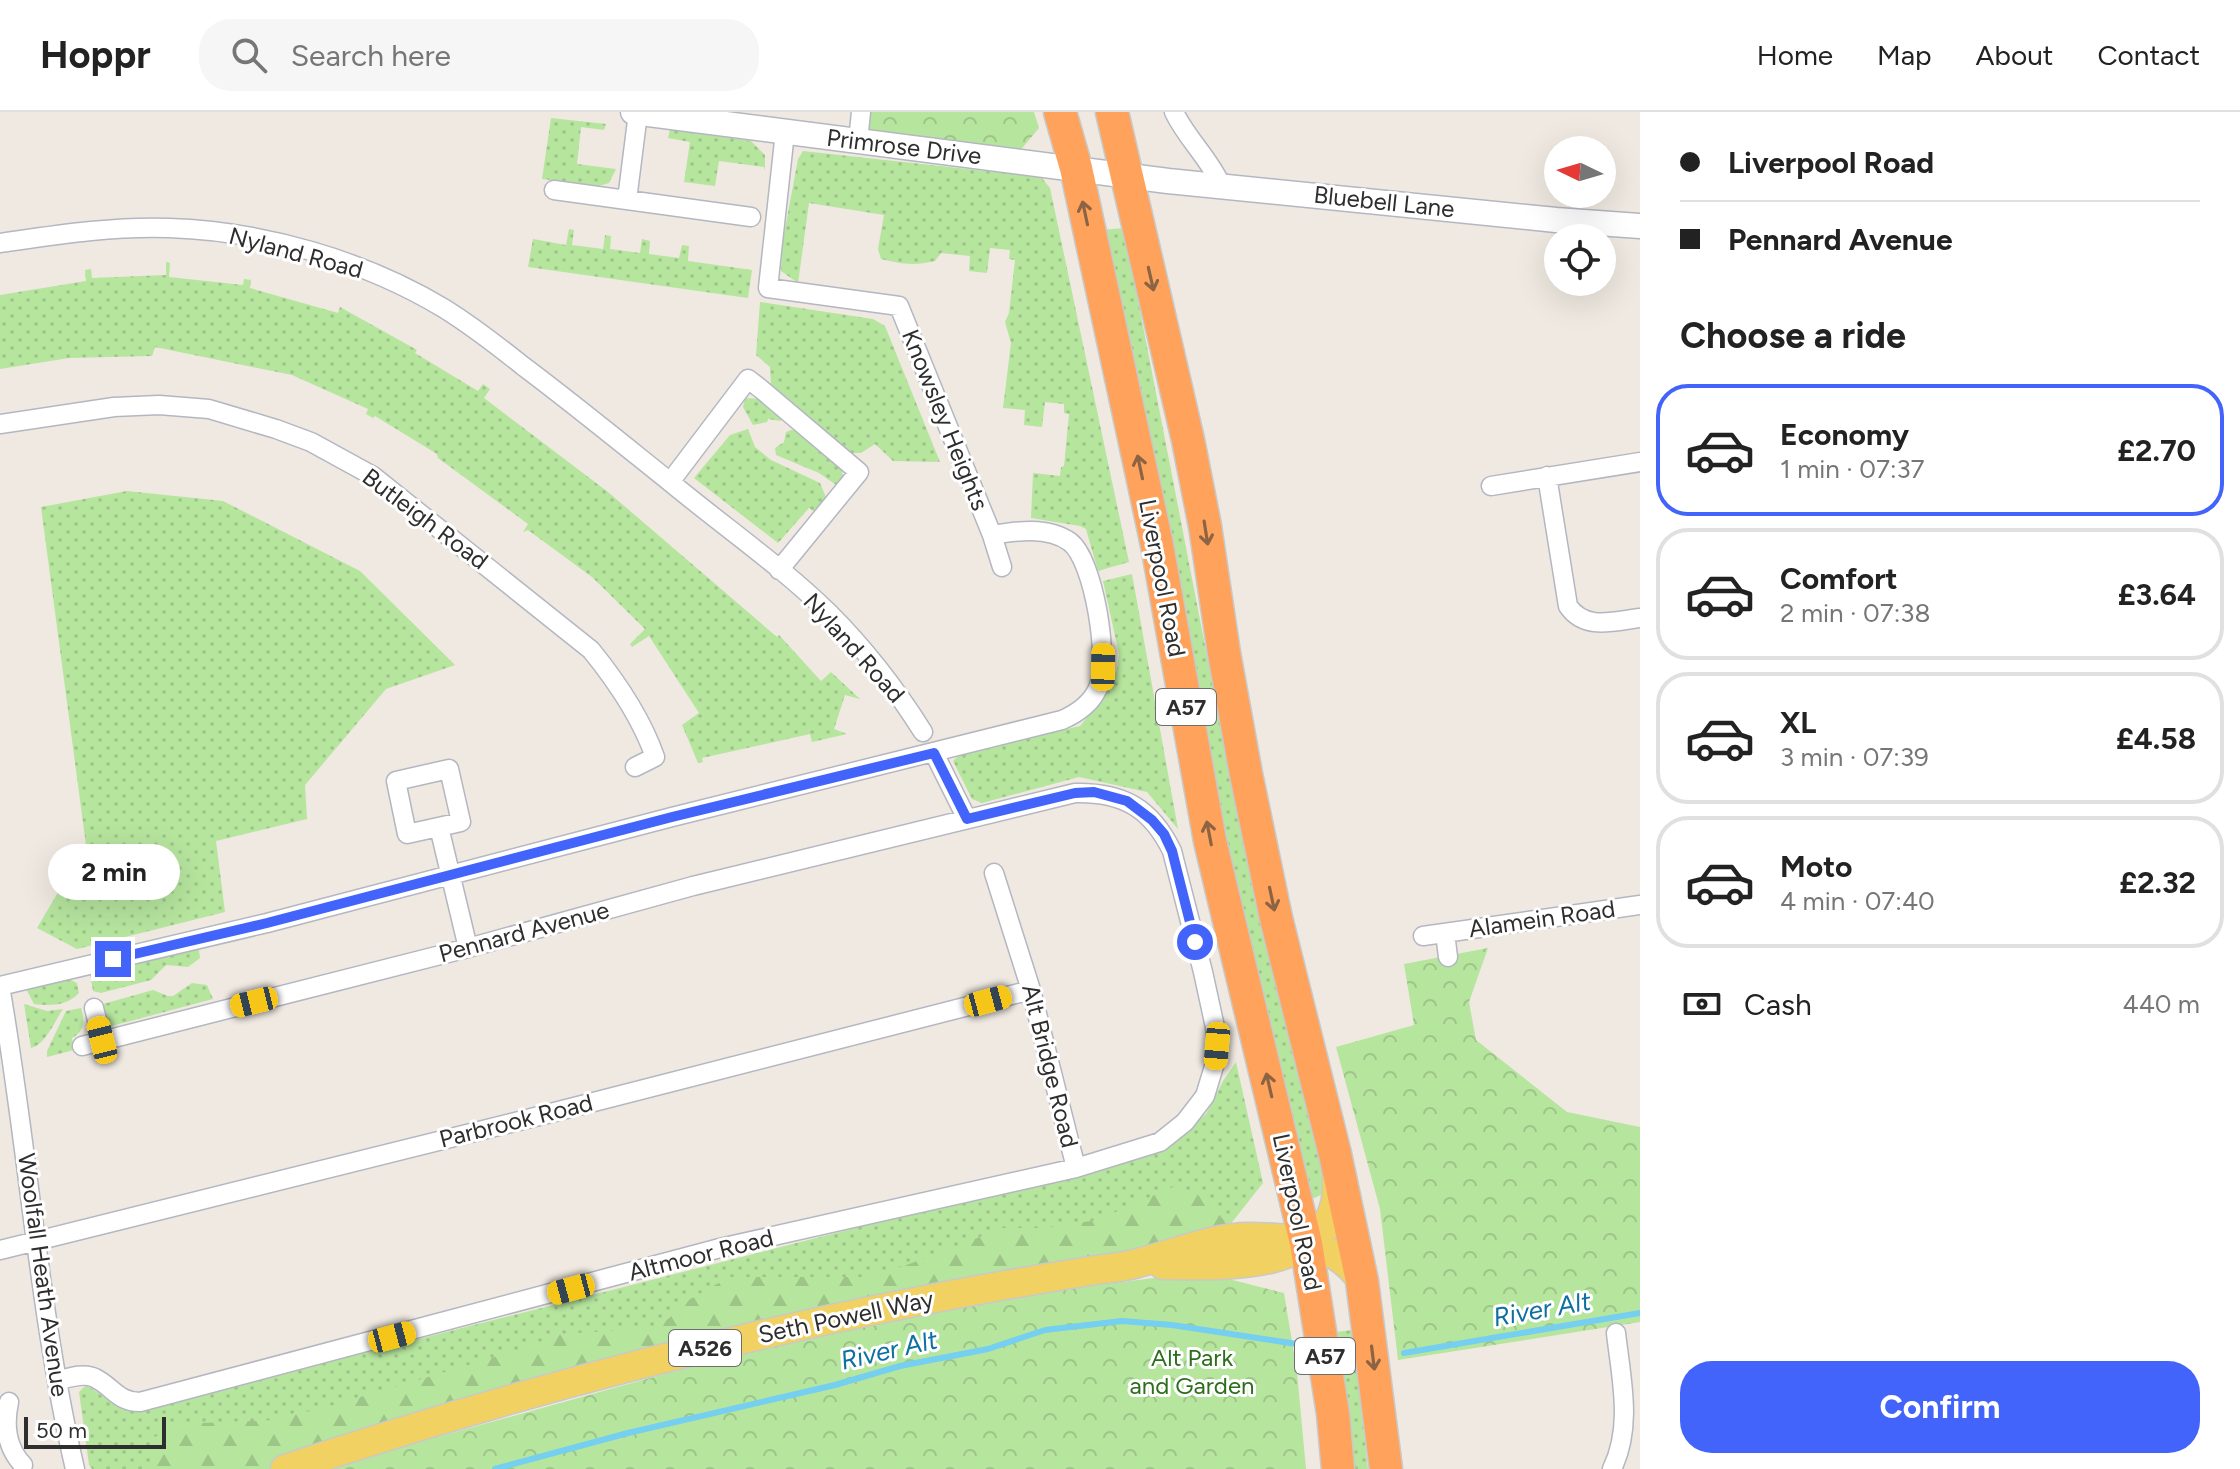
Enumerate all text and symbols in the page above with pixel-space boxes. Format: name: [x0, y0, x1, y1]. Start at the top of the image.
search box: [199, 19, 759, 91]
text: Hoppr: [40, 32, 151, 78]
icon: search: [227, 33, 271, 77]
text: Search here: [291, 37, 451, 74]
text: Home: [1757, 38, 1833, 72]
text: Map: [1877, 38, 1932, 72]
text: About: [1976, 38, 2053, 72]
text: Contact: [2097, 38, 2200, 72]
street label: Primrose Drive: [825, 123, 983, 170]
north arrow: [1544, 136, 1616, 208]
map controls: [1544, 136, 1616, 296]
text: Liverpool Road: [1728, 144, 1934, 181]
street label: Bluebell Lane: [1312, 180, 1456, 223]
one-way arrow: [1077, 200, 1092, 226]
street label: Nyland Road: [226, 221, 366, 284]
text: Pennard Avenue: [1728, 221, 1953, 258]
button: locate: [1544, 224, 1616, 296]
one-way arrow: [1145, 266, 1160, 291]
text: Choose a ride: [1680, 314, 1906, 357]
street label: Knowsley Heights: [896, 325, 995, 515]
icon: car: [1684, 414, 1756, 486]
text: Economy: [1780, 416, 1909, 453]
text: £2.70: [2117, 432, 2196, 469]
text: 1 min · 07:37: [1780, 453, 1925, 485]
one-way arrow: [1132, 455, 1147, 480]
street label: Butleigh Road: [357, 462, 494, 575]
street label: Liverpool Road: [1133, 497, 1192, 659]
one-way arrow: [1200, 520, 1215, 545]
icon: car: [1684, 558, 1756, 630]
text: Comfort: [1780, 560, 1898, 597]
text: £3.64: [2118, 576, 2196, 613]
street label: Nyland Road: [798, 587, 911, 708]
text: 2 min · 07:38: [1780, 597, 1930, 629]
car: [1091, 643, 1115, 691]
road number: A57: [1156, 689, 1216, 725]
icon: car: [1684, 702, 1756, 774]
text: XL: [1780, 704, 1816, 741]
text: £4.58: [2116, 720, 2196, 757]
text: 3 min · 07:39: [1780, 741, 1929, 773]
one-way arrow: [1200, 820, 1215, 846]
callout: 2 min: [47, 843, 179, 899]
icon: car: [1684, 846, 1756, 918]
text: Moto: [1780, 848, 1852, 885]
text: 2 min: [81, 856, 147, 888]
text: £2.32: [2119, 864, 2196, 901]
text: 4 min · 07:40: [1780, 885, 1935, 917]
one-way arrow: [1265, 886, 1280, 912]
street label: Alamein Road: [1467, 894, 1617, 943]
street label: Pennard Avenue: [436, 895, 612, 968]
route start: [1177, 924, 1213, 960]
route end: [95, 941, 131, 977]
street label: Alt Bridge Road: [1016, 981, 1085, 1151]
icon: cash: [1680, 982, 1724, 1026]
car: [962, 983, 1014, 1019]
car: [228, 985, 280, 1019]
text: Cash: [1744, 986, 1812, 1023]
text: 440 m: [2122, 988, 2200, 1020]
car: [85, 1014, 119, 1066]
car: [1203, 1021, 1231, 1071]
one-way arrow: [1260, 1073, 1275, 1099]
street label: Parbrook Road: [436, 1087, 595, 1154]
street label: Liverpool Road: [1267, 1131, 1328, 1293]
street label: Woolfall Heath Avenue: [12, 1151, 75, 1399]
street label: Altmoor Road: [625, 1223, 776, 1287]
car: [545, 1271, 597, 1307]
street label: Seth Powell Way: [756, 1284, 937, 1349]
water label: River Alt: [1491, 1285, 1594, 1333]
car: [366, 1319, 418, 1355]
water label: River Alt: [837, 1323, 942, 1377]
road number: A526: [669, 1330, 741, 1366]
road number: A57: [1295, 1338, 1355, 1374]
park label: Alt Park and Garden: [1130, 1343, 1254, 1400]
one-way arrow: [1365, 1344, 1380, 1371]
button: Confirm: [1680, 1361, 2200, 1453]
scale bar: [24, 1413, 166, 1449]
text: 50 m: [36, 1417, 87, 1444]

